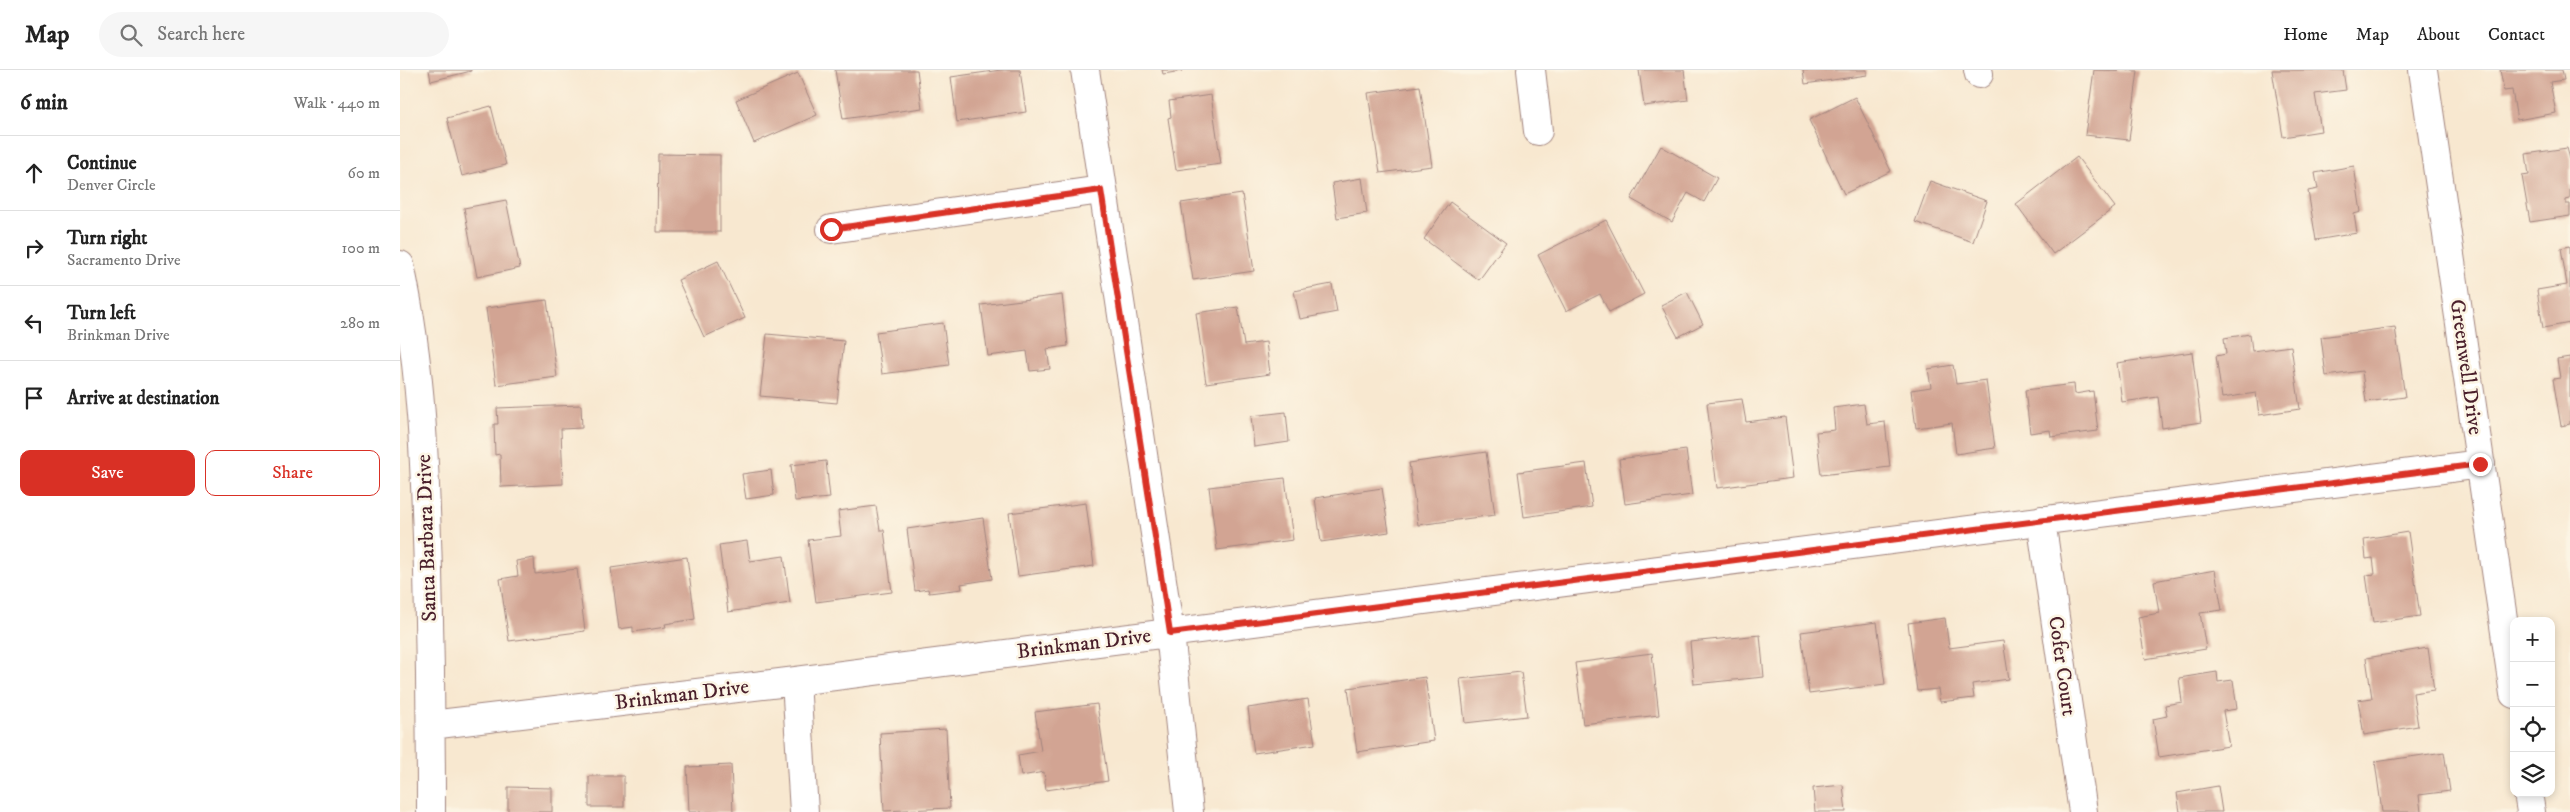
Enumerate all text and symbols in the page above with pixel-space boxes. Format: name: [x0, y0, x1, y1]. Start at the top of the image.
search box: [99, 12, 449, 57]
text: Map: [25, 20, 69, 50]
icon: search: [117, 21, 145, 49]
text: Search here: [157, 23, 245, 46]
text: Home: [2283, 24, 2328, 46]
text: Map: [2356, 24, 2389, 46]
text: About: [2417, 24, 2460, 46]
text: Contact: [2488, 24, 2545, 46]
text: 6 min: [20, 90, 68, 116]
text: Walk · 440 m: [294, 93, 380, 113]
text: Continue: [67, 152, 137, 175]
icon: ahead: [20, 159, 48, 187]
text: 60 m: [348, 163, 380, 183]
text: Denver Circle: [67, 175, 156, 195]
route start: [820, 218, 843, 241]
text: Turn right: [67, 227, 147, 250]
icon: right: [20, 234, 48, 262]
text: 100 m: [342, 238, 380, 258]
text: Sacramento Drive: [67, 250, 181, 270]
street label: Greenwell Drive: [2444, 297, 2488, 437]
text: Turn left: [67, 302, 136, 325]
icon: left: [20, 309, 48, 337]
text: 280 m: [340, 313, 380, 333]
text: Brinkman Drive: [67, 325, 170, 345]
icon: arrive: [20, 384, 48, 412]
text: Arrive at destination: [67, 387, 219, 410]
button: Save: [20, 450, 195, 496]
button: Share: [205, 450, 380, 496]
street label: Santa Barbara Drive: [411, 453, 443, 622]
route end: [2469, 453, 2492, 476]
street label: Cofer Court: [2042, 614, 2082, 718]
map controls: [2510, 617, 2555, 797]
button: +: [2510, 617, 2555, 662]
street label: Brinkman Drive: [1016, 623, 1153, 665]
button: −: [2510, 662, 2555, 707]
street label: Brinkman Drive: [614, 674, 751, 716]
button: locate: [2510, 707, 2555, 752]
button: layers: [2510, 752, 2555, 797]

